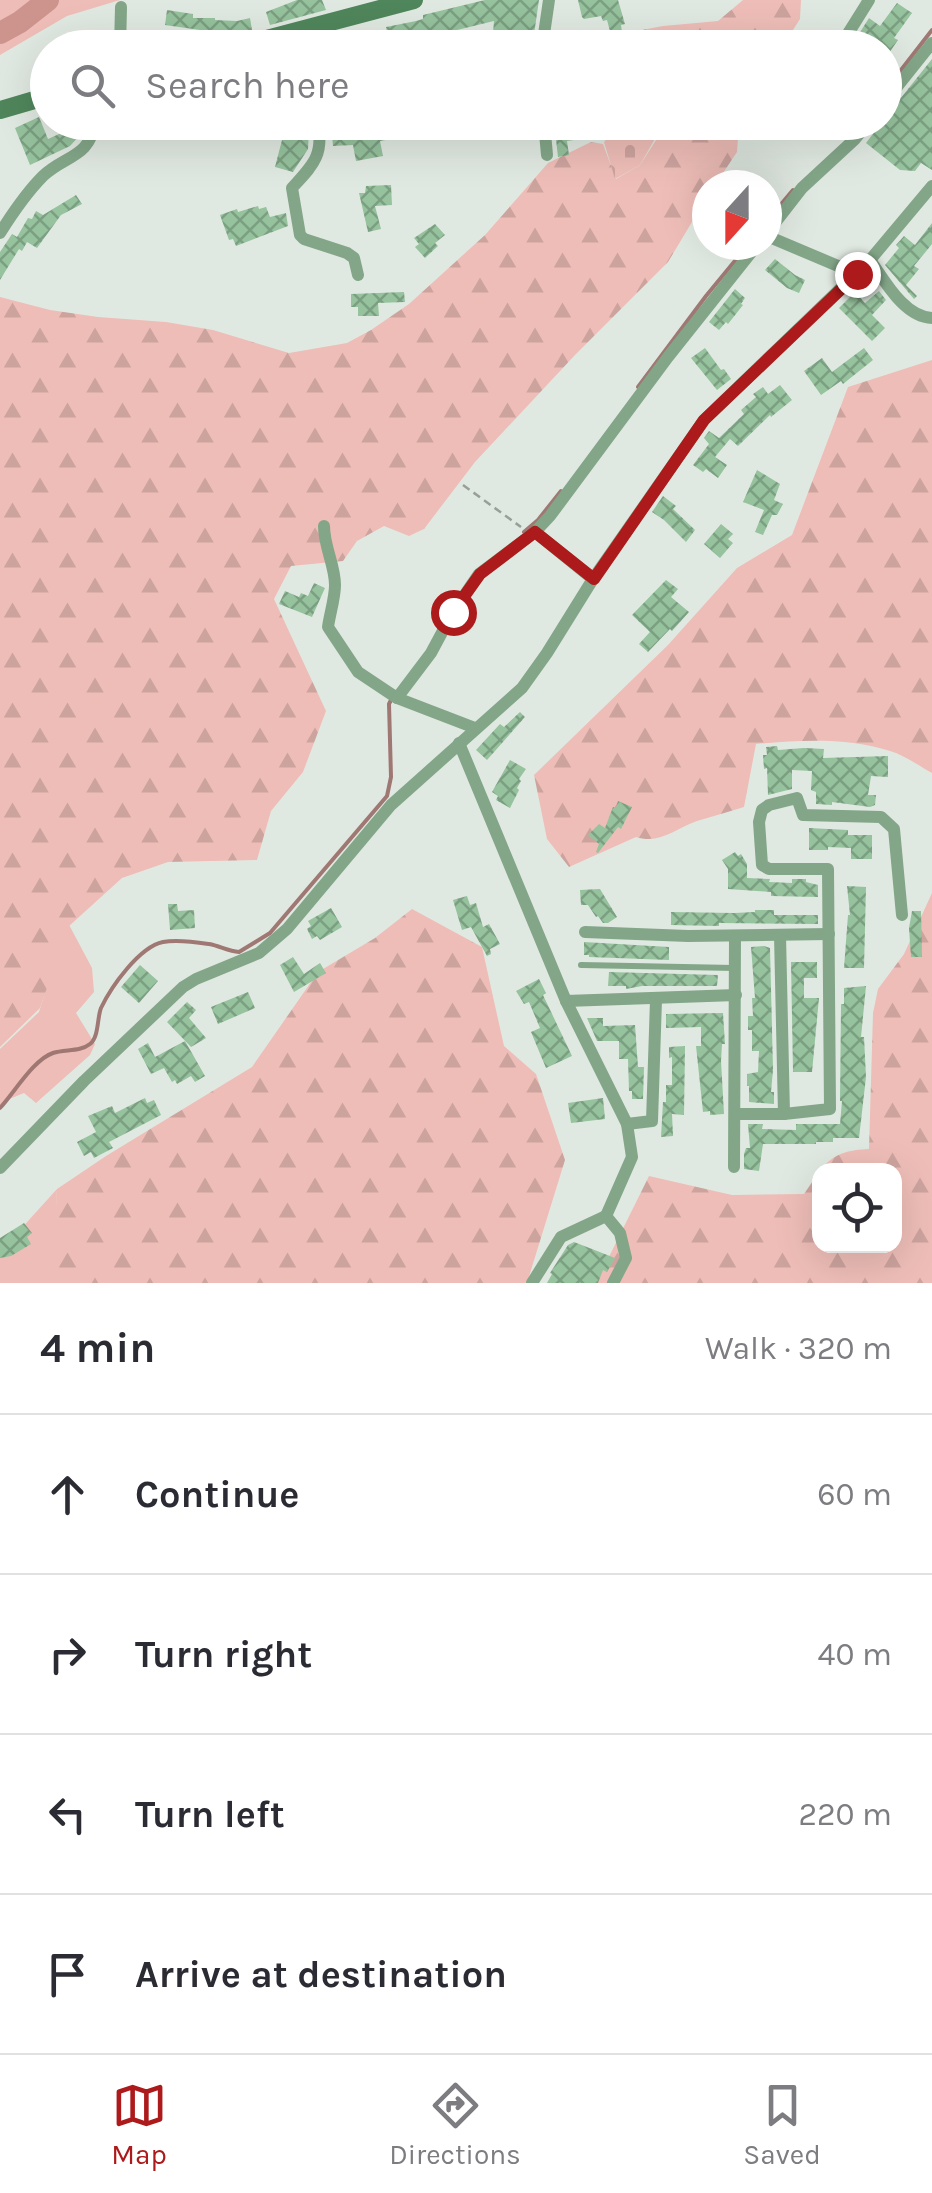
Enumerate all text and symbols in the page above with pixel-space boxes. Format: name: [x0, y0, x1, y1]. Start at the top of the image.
search box: [30, 30, 902, 140]
icon: search: [65, 58, 120, 113]
text: Search here: [145, 63, 349, 108]
north arrow: [692, 170, 782, 260]
route end: [835, 252, 881, 298]
route start: [431, 590, 477, 636]
map controls: [812, 1163, 902, 1253]
button: locate: [812, 1163, 902, 1253]
text: 4 min: [40, 1323, 155, 1373]
text: Walk · 320 m: [705, 1330, 892, 1367]
icon: ahead: [40, 1467, 95, 1522]
text: Continue: [135, 1472, 299, 1517]
text: 60 m: [817, 1476, 892, 1513]
icon: right: [40, 1627, 95, 1682]
text: Turn right: [135, 1632, 312, 1677]
text: 40 m: [818, 1636, 892, 1673]
icon: left: [40, 1787, 95, 1842]
text: Turn left: [135, 1792, 285, 1837]
text: 220 m: [798, 1796, 892, 1833]
icon: arrive: [40, 1947, 95, 2002]
text: Arrive at destination: [135, 1952, 507, 1997]
tab: Map: [111, 2078, 167, 2171]
tab: Directions: [389, 2078, 521, 2171]
tab: Saved: [743, 2078, 821, 2171]

